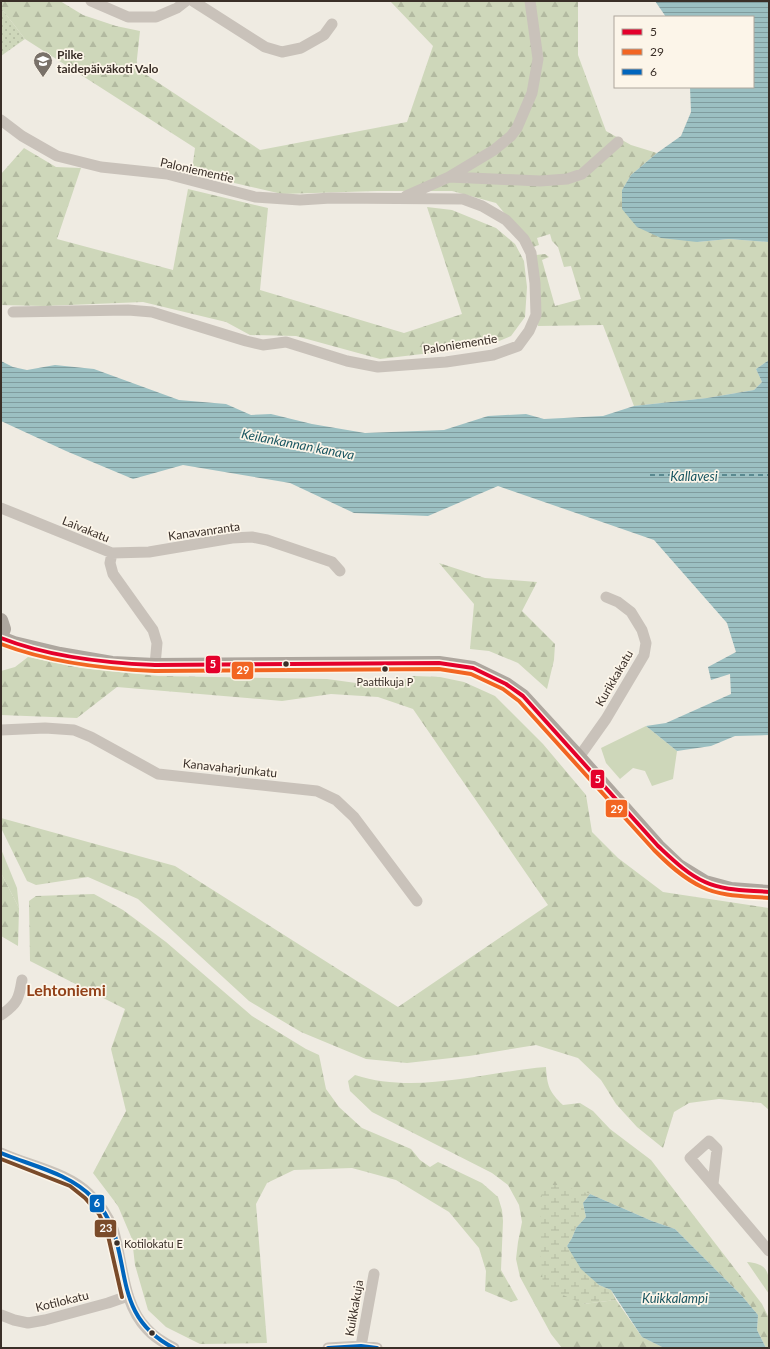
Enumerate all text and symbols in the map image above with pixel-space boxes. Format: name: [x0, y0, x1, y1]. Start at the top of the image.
legend: [614, 16, 754, 88]
text: 5: [650, 24, 657, 39]
text: 29: [650, 44, 664, 59]
place label: Pilke taidepäiväkoti Valo: [57, 47, 159, 76]
school or university icon: Pilke taidepäiväkoti Valo: [32, 50, 54, 78]
text: 6: [650, 64, 657, 79]
street label: Paloniementie: [159, 154, 235, 186]
street label: Paloniementie: [422, 331, 498, 357]
water label: Keilankannan kanava: [240, 425, 356, 463]
water label: Kallavesi: [670, 468, 718, 484]
street label: Laivakatu: [60, 513, 112, 545]
street label: Kanavanranta: [167, 519, 241, 543]
street label: Kurikkakatu: [592, 647, 636, 709]
line badge: 5: [205, 655, 221, 674]
text: 5: [210, 657, 216, 670]
unlabelled marker: [281, 659, 291, 669]
line badge: 29: [231, 661, 254, 680]
text: 29: [237, 663, 249, 676]
marker: Paattikuja P: [380, 664, 390, 674]
place label: Paattikuja P: [357, 675, 414, 688]
street label: Kanavaharjunkatu: [182, 756, 278, 780]
line badge: 5: [590, 769, 605, 789]
text: 5: [595, 772, 601, 785]
line badge: 29: [605, 799, 628, 818]
text: 29: [611, 802, 623, 815]
district label: Lehtoniemi: [26, 980, 106, 999]
line badge: 6: [89, 1194, 105, 1213]
text: 6: [94, 1196, 101, 1209]
line badge: 23: [94, 1219, 117, 1238]
text: 23: [100, 1221, 112, 1234]
place label: Kotilokatu E: [124, 1237, 183, 1250]
marker: Kotilokatu E: [112, 1238, 122, 1248]
street label: Kuikkakuja: [342, 1279, 366, 1337]
street label: Kotilokatu: [34, 1287, 90, 1315]
water label: Kuikkalampi: [642, 1290, 708, 1306]
unlabelled marker: [147, 1328, 157, 1338]

